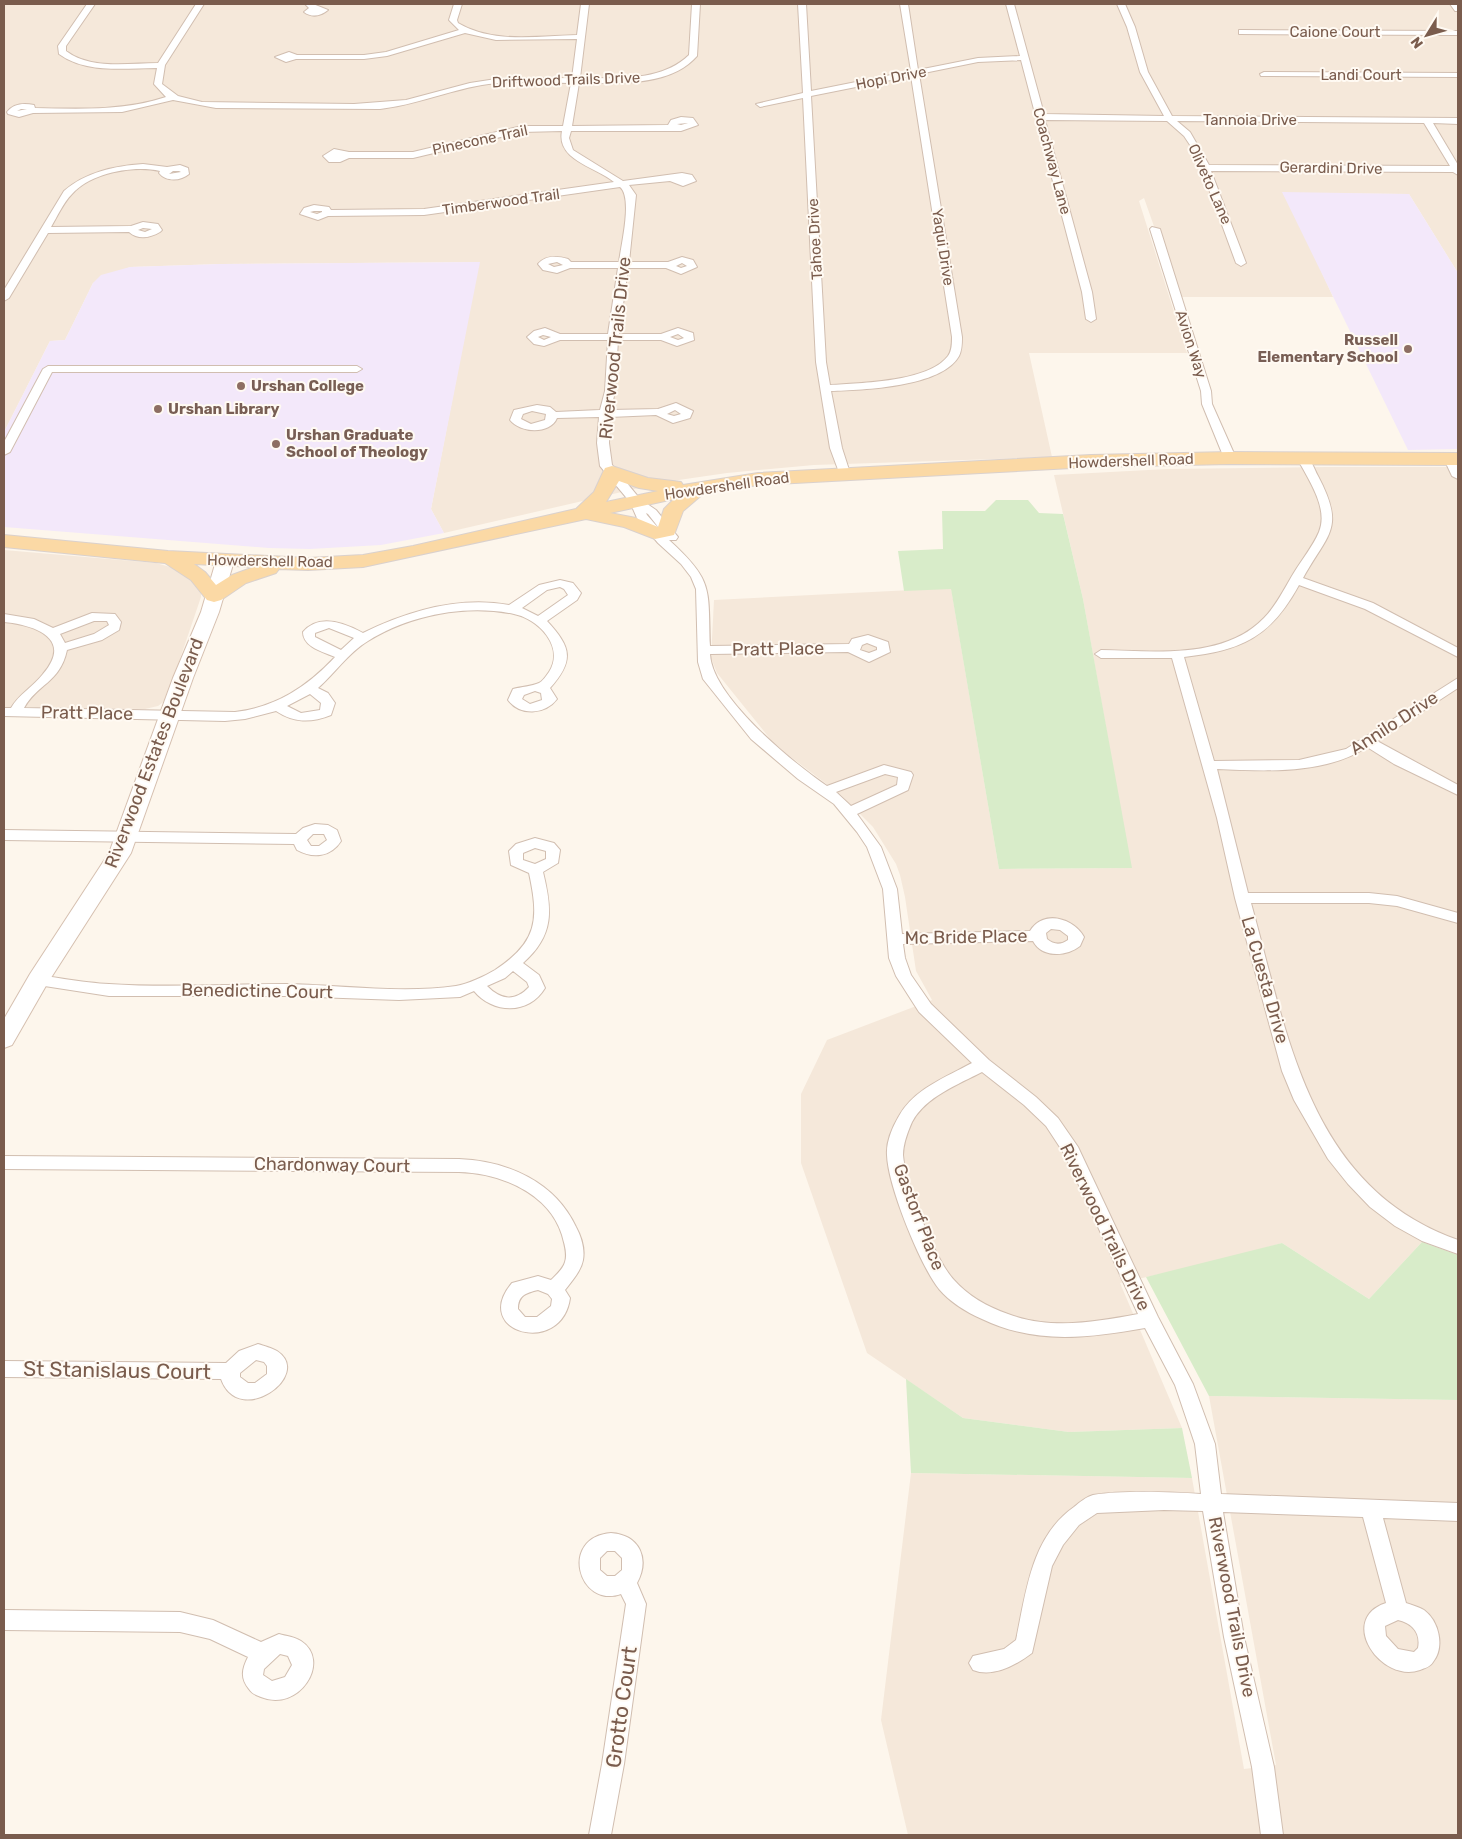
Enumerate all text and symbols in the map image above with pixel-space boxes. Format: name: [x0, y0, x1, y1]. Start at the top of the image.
north arrow: [1402, 10, 1452, 60]
street label: Caione Court: [1290, 23, 1381, 41]
text: N: [1407, 33, 1427, 52]
street label: Hopi Drive: [854, 62, 928, 94]
street label: Landi Court: [1320, 66, 1402, 84]
street label: Driftwood Trails Drive: [491, 68, 641, 92]
street label: Coachway Lane: [1029, 106, 1075, 216]
street label: Tannoia Drive: [1203, 111, 1297, 129]
street label: Pinecone Trail: [431, 121, 529, 159]
street label: Oliveto Lane: [1184, 141, 1236, 227]
street label: Gerardini Drive: [1279, 158, 1383, 178]
street label: Timberwood Trail: [441, 185, 561, 219]
street label: Tahoe Drive: [804, 198, 826, 280]
street label: Yaqui Drive: [928, 207, 958, 287]
street label: Riverwood Trails Drive: [594, 256, 636, 440]
street label: Avion Way: [1172, 308, 1210, 380]
place label: Russell Elementary School: [1257, 331, 1398, 366]
marker: Russell Elementary School: [1402, 343, 1414, 355]
place label: Urshan College: [251, 377, 364, 395]
marker: Urshan College: [235, 380, 247, 392]
place label: Urshan Library: [168, 400, 279, 418]
marker: Urshan Library: [152, 403, 164, 415]
place label: Urshan Graduate School of Theology: [286, 426, 428, 461]
marker: Urshan Graduate School of Theology: [270, 438, 282, 450]
street label: Howdershell Road: [1068, 450, 1194, 472]
street label: Howdershell Road: [664, 468, 790, 504]
street label: Howdershell Road: [207, 551, 333, 571]
street label: Riverwood Estates Boulevard: [100, 635, 208, 871]
street label: Pratt Place: [732, 637, 824, 661]
street label: Annilo Drive: [1346, 686, 1442, 760]
street label: Pratt Place: [41, 701, 133, 725]
street label: La Cuesta Drive: [1236, 914, 1294, 1046]
street label: Mc Bride Place: [904, 925, 1028, 949]
street label: Benedictine Court: [181, 979, 333, 1003]
street label: Riverwood Trails Drive: [1055, 1140, 1155, 1314]
street label: Chardonway Court: [254, 1153, 410, 1177]
street label: Gastorf Place: [889, 1161, 949, 1273]
street label: St Stanislaus Court: [23, 1356, 211, 1384]
street label: Riverwood Trails Drive: [1204, 1515, 1260, 1699]
street label: Grotto Court: [600, 1645, 642, 1769]

